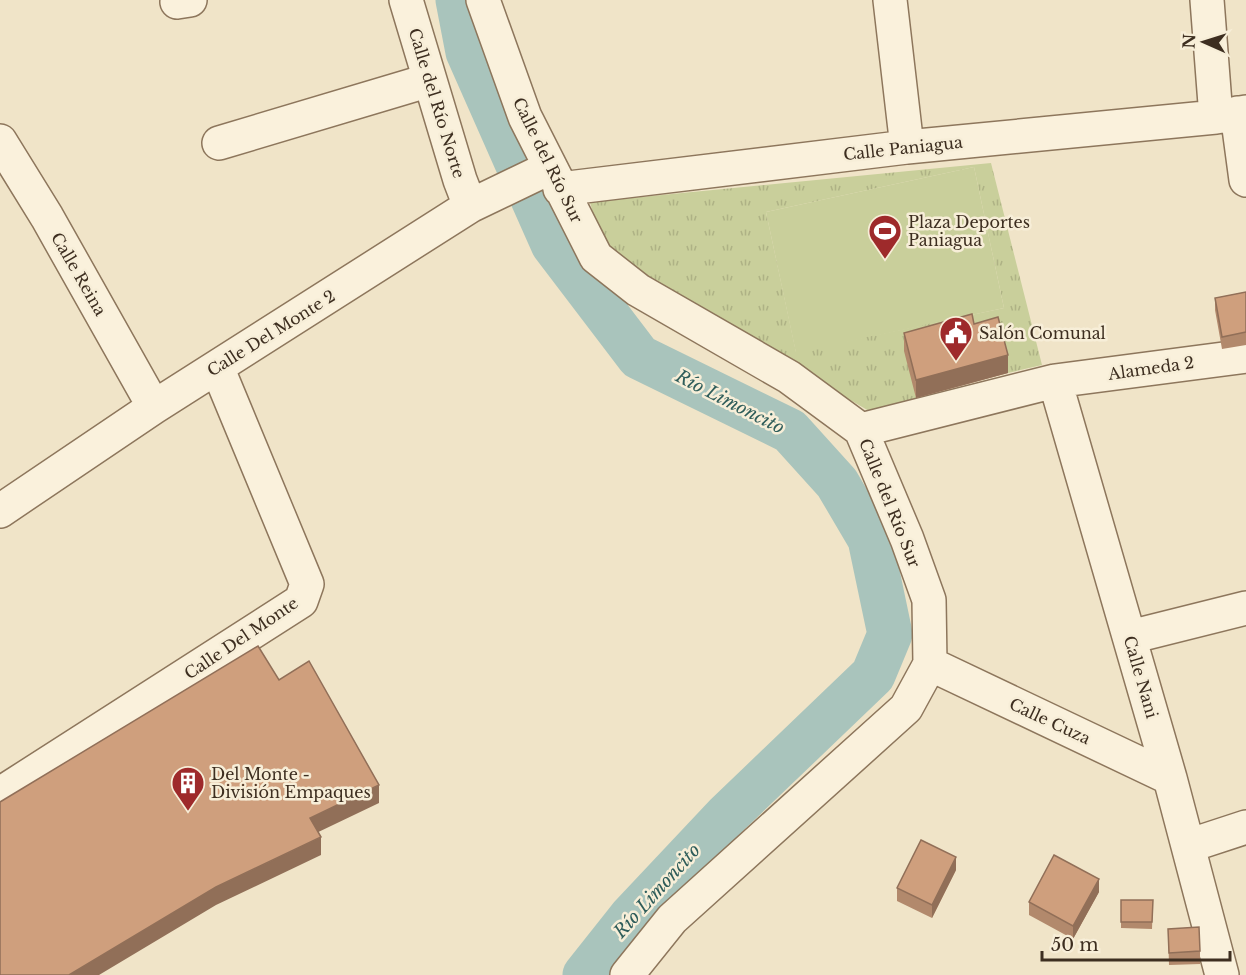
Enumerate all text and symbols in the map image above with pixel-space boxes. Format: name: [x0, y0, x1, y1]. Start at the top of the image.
north arrow: [1174, 12, 1234, 72]
street label: Calle del Río Norte: [405, 25, 469, 181]
text: N: [1179, 33, 1199, 49]
street label: Calle del Río Sur: [509, 94, 587, 226]
street label: Calle Paniagua: [842, 132, 964, 164]
place label: Plaza Deportes Paniagua: [908, 212, 1030, 250]
sports icon: Plaza Deportes Paniagua: [867, 213, 903, 260]
street label: Calle Reina: [47, 229, 111, 319]
street label: Calle Del Monte 2: [203, 286, 339, 380]
public building icon: Salón Comunal: [938, 315, 974, 362]
place label: Salón Comunal: [979, 323, 1106, 343]
street label: Alameda 2: [1106, 352, 1195, 384]
water label: Río Limoncito: [671, 365, 788, 439]
street label: Calle del Río Sur: [855, 436, 925, 571]
street label: Calle Del Monte: [180, 593, 302, 683]
street label: Calle Nani: [1120, 633, 1162, 721]
street label: Calle Cuza: [1006, 694, 1094, 749]
place label: Del Monte - División Empaques: [211, 764, 371, 802]
building icon: Del Monte - División Empaques: [170, 765, 206, 812]
water label: Río Limoncito: [608, 839, 705, 943]
scale bar: [1042, 924, 1230, 962]
text: 50 m: [1051, 934, 1099, 956]

